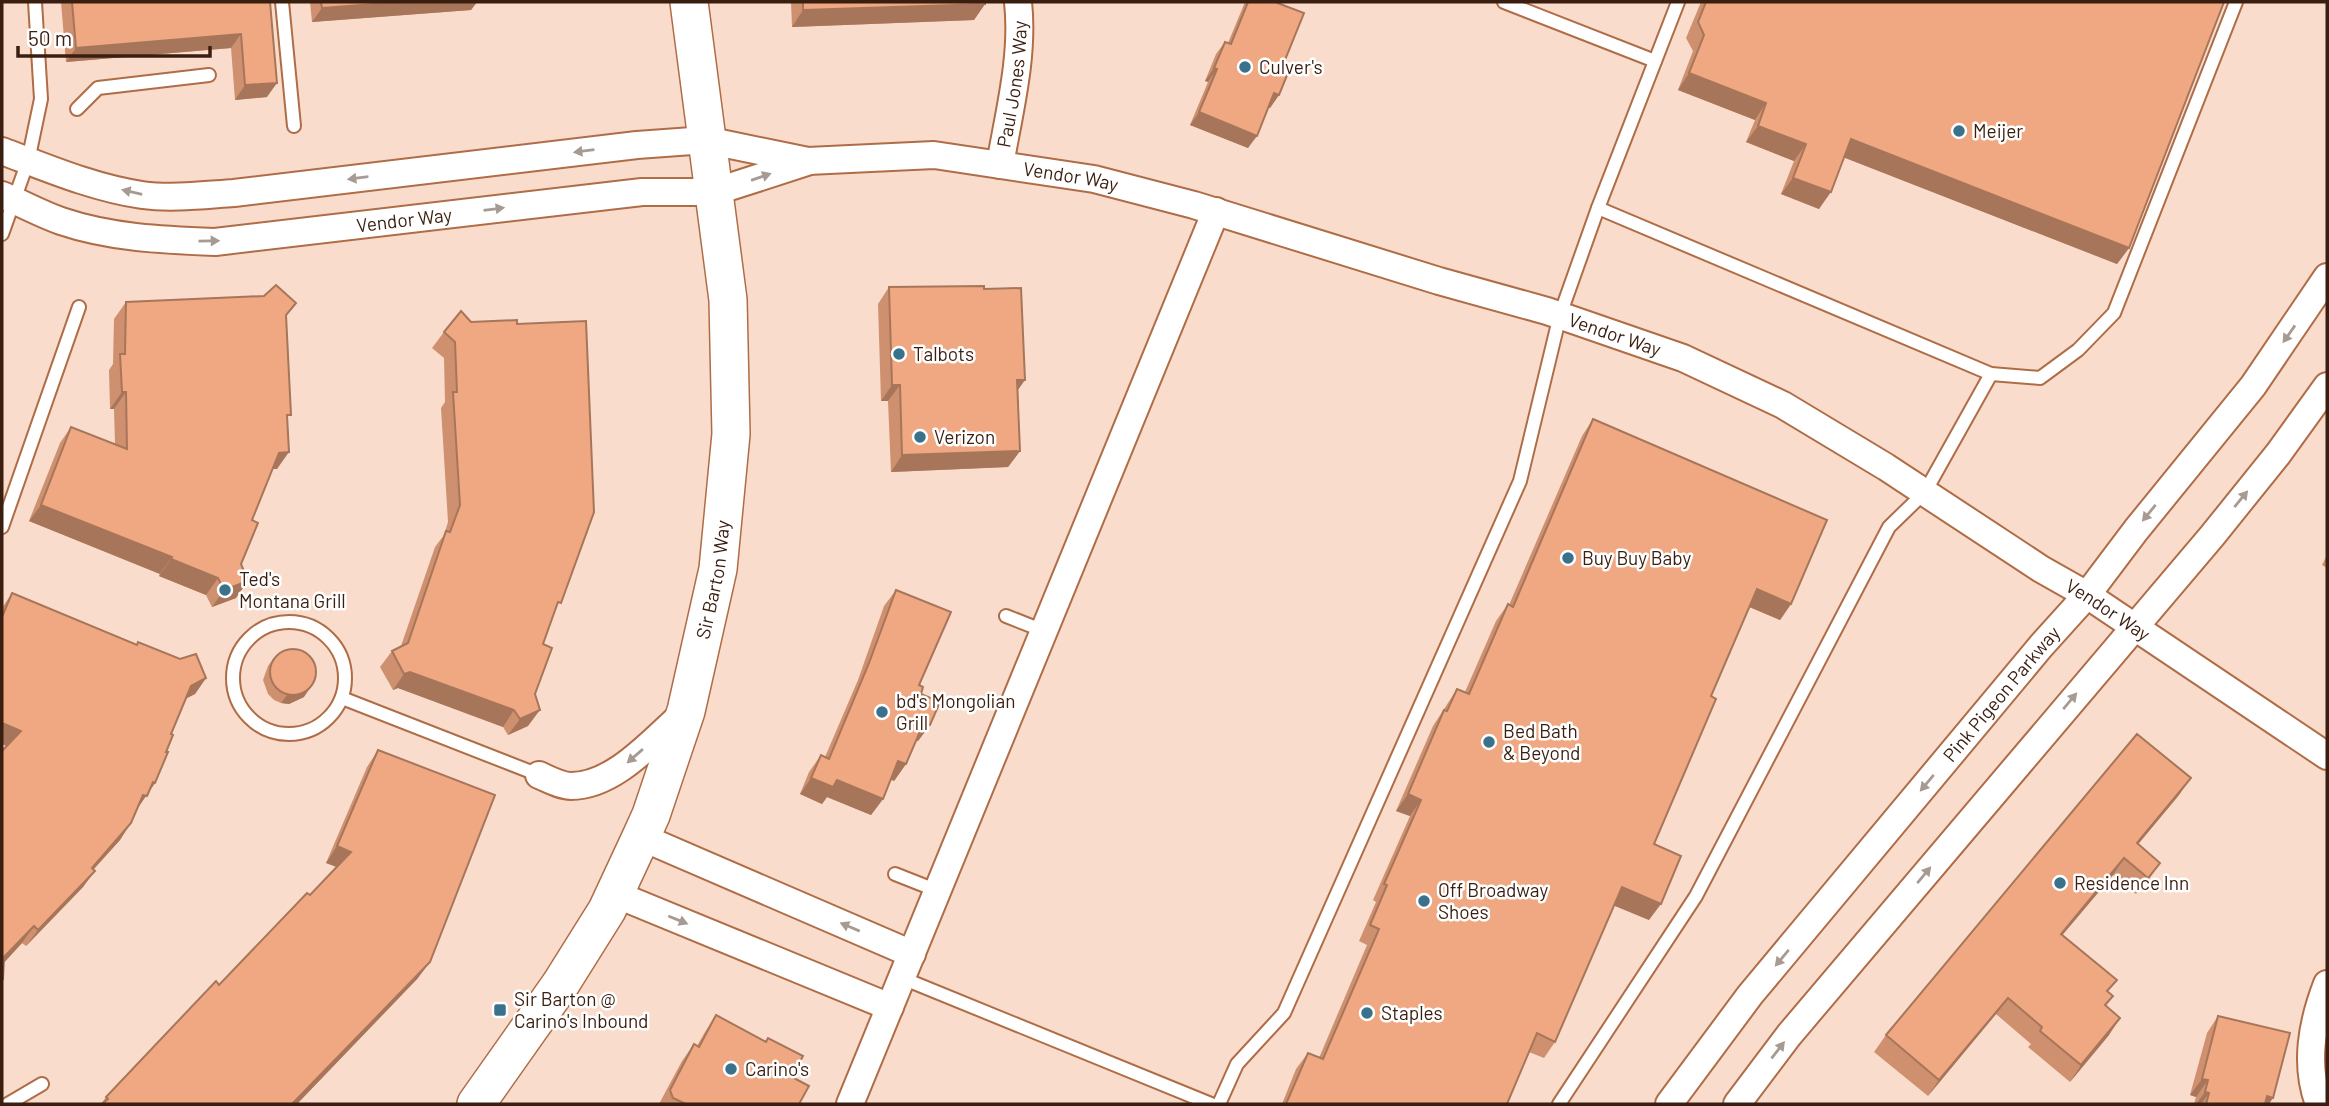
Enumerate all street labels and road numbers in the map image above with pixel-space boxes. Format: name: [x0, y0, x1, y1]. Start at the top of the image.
street label: Paul Jones Way: [991, 20, 1030, 149]
street label: Vendor Way: [1022, 157, 1121, 196]
street label: Vendor Way: [355, 202, 453, 236]
street label: Vendor Way: [1566, 307, 1664, 361]
street label: Sir Barton Way: [691, 519, 734, 641]
street label: Vendor Way: [2062, 574, 2155, 645]
street label: Pink Pigeon Parkway: [1938, 621, 2065, 766]

